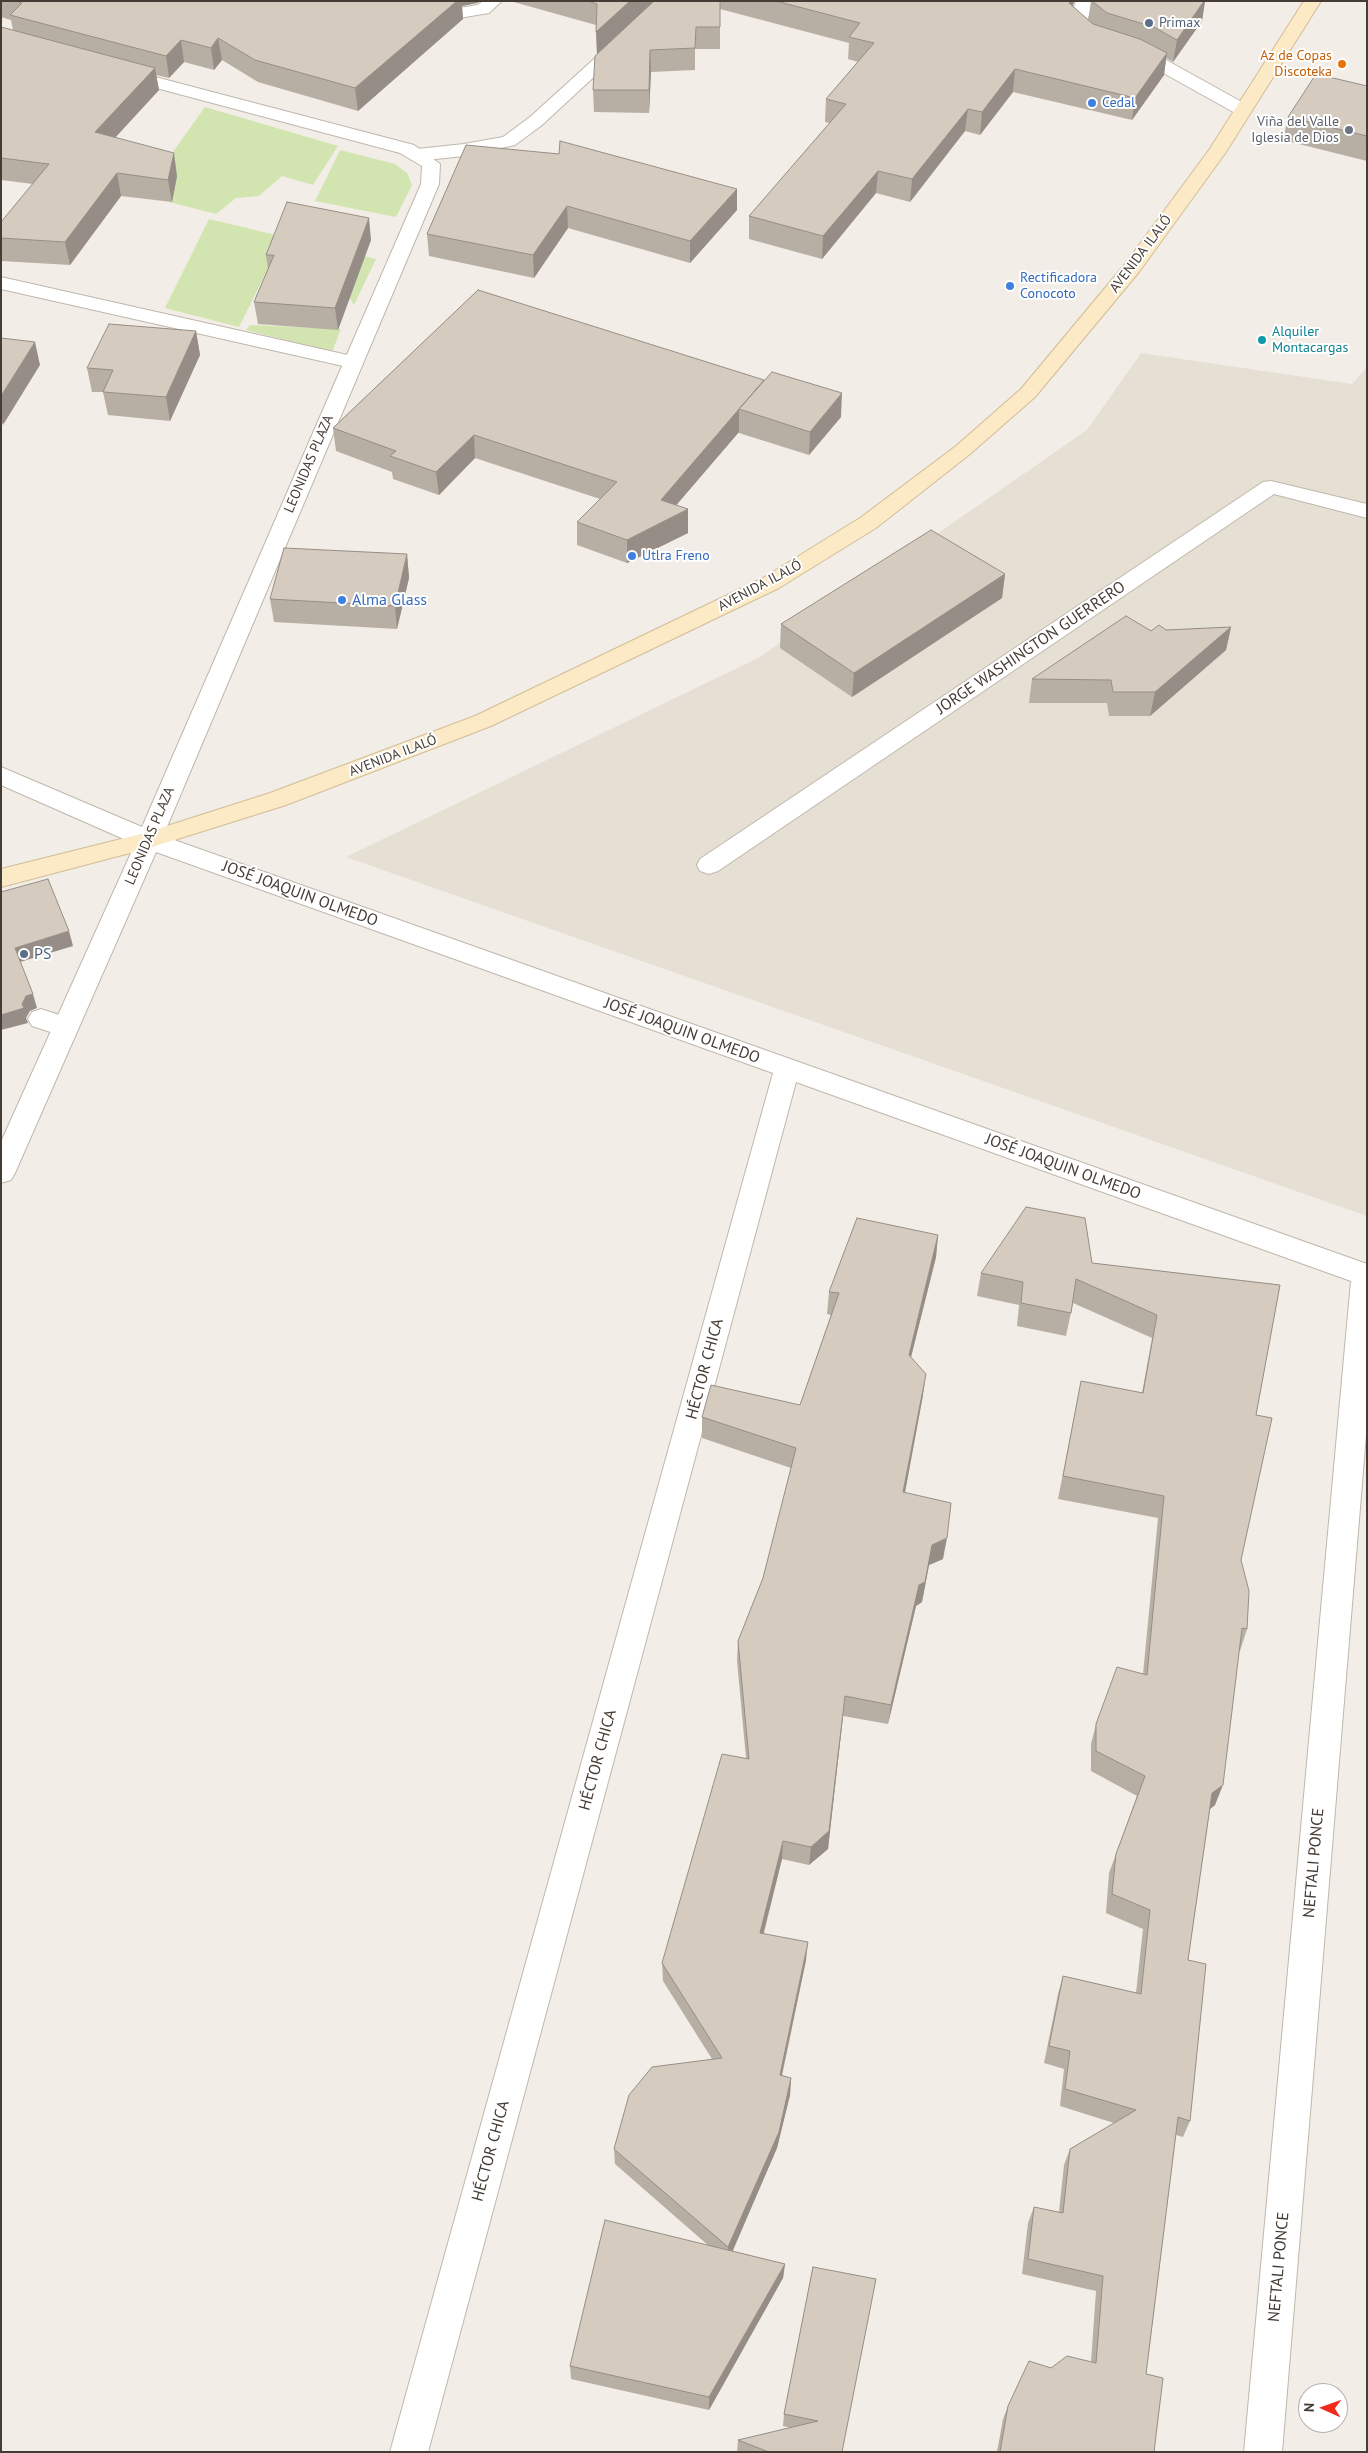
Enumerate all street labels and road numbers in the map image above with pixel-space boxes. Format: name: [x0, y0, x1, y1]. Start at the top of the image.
street label: AVENIDA ILALÓ: [1106, 212, 1176, 296]
street label: LEONIDAS PLAZA: [281, 413, 337, 515]
street label: AVENIDA ILALÓ: [715, 557, 805, 615]
street label: JORGE WASHINGTON GUERRERO: [933, 577, 1129, 719]
street label: AVENIDA ILALÓ: [347, 732, 439, 780]
street label: LEONIDAS PLAZA: [122, 785, 178, 887]
street label: JOSÉ JOAQUIN OLMEDO: [220, 857, 380, 931]
street label: JOSÉ JOAQUIN OLMEDO: [602, 994, 762, 1068]
street label: JOSÉ JOAQUIN OLMEDO: [983, 1130, 1143, 1204]
street label: HÉCTOR CHICA: [682, 1317, 728, 1421]
street label: HÉCTOR CHICA: [575, 1708, 621, 1812]
street label: NEFTALI PONCE: [1300, 1807, 1328, 1919]
street label: HÉCTOR CHICA: [468, 2099, 514, 2203]
street label: NEFTALI PONCE: [1265, 2211, 1293, 2323]

